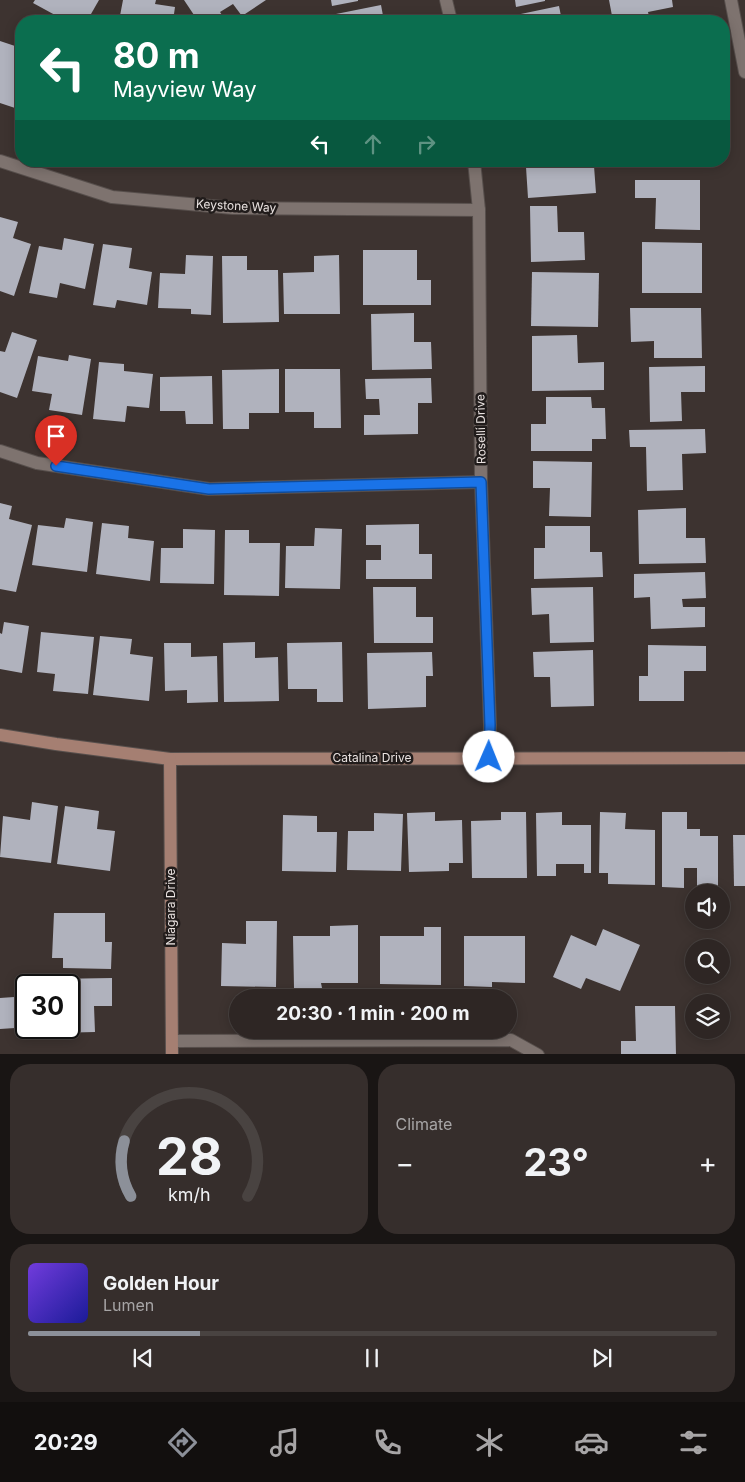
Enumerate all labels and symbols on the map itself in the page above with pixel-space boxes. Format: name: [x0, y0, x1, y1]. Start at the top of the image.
street label: Keystone Way: [195, 196, 277, 215]
street label: Roselli Drive: [472, 394, 489, 464]
pin: [35, 415, 77, 466]
position arrow: [462, 730, 514, 782]
street label: Catalina Drive: [332, 750, 412, 765]
street label: Niagara Drive: [163, 868, 178, 946]
speed limit sign: 30: [15, 974, 80, 1039]

